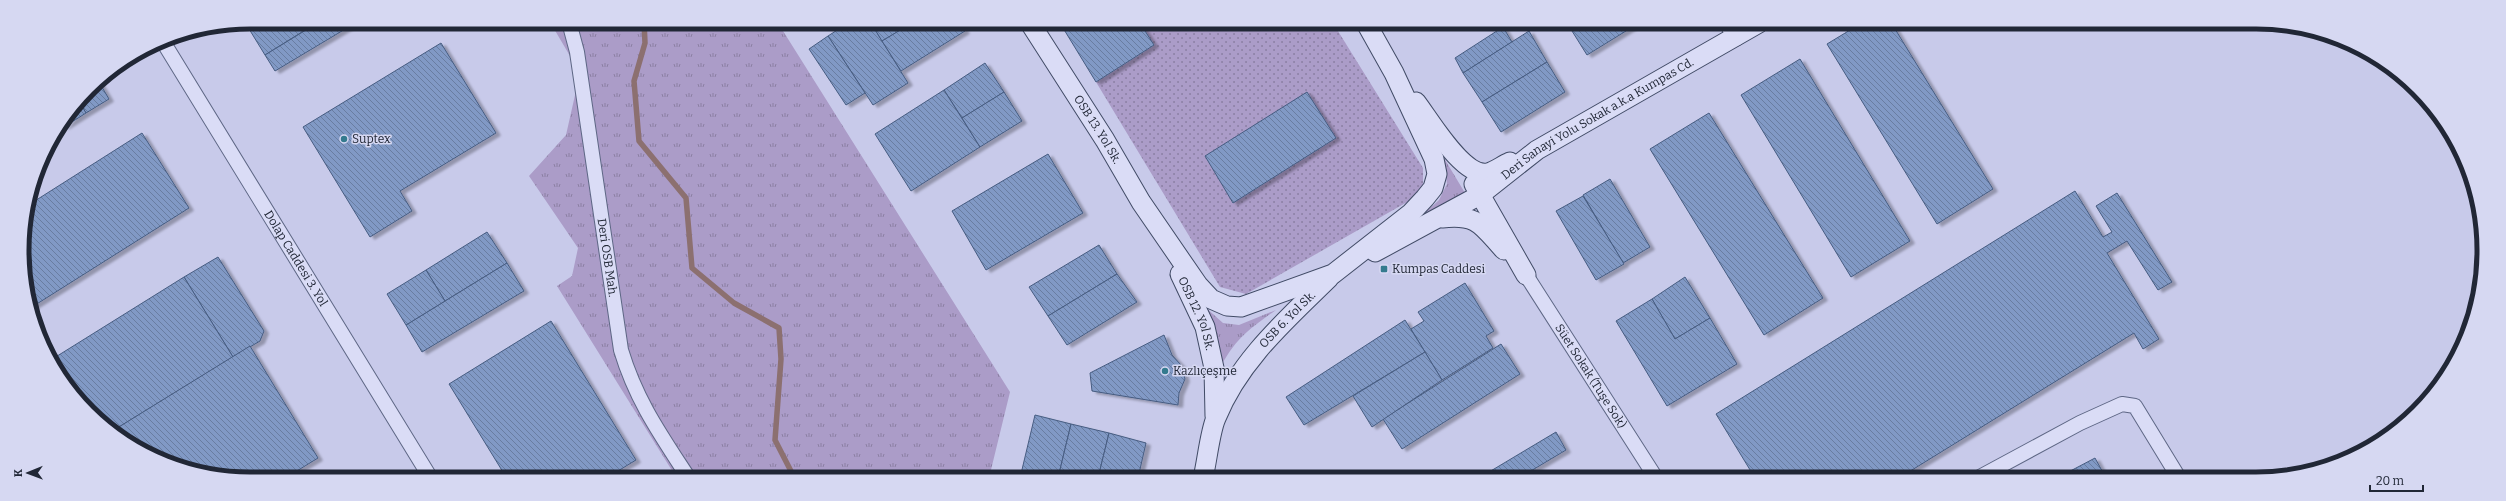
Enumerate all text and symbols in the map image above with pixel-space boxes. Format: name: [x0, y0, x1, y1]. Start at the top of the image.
street label: Deri Sanayi Yolu Sokak a.k.a Kumpas Cd.: [1499, 55, 1696, 182]
street label: OSB 13. Yol Sk.: [1071, 92, 1124, 166]
place label: Suptex: [352, 132, 391, 146]
marker: Suptex: [339, 134, 349, 144]
street label: Dolap Caddesi 3. Yol: [261, 208, 331, 309]
street label: Deri OSB Mah.: [595, 217, 620, 298]
place label: Kumpas Caddesi: [1392, 262, 1485, 276]
marker: Kumpas Caddesi: [1379, 264, 1389, 274]
street label: OSB 12. Yol Sk.: [1175, 274, 1217, 352]
street label: OSB 6. Yol Sk.: [1256, 288, 1318, 351]
street label: Süet Sokak (Tuşe Sok): [1552, 321, 1630, 431]
place label: Kazlıçeşme: [1173, 364, 1237, 378]
marker: Kazlıçeşme: [1160, 366, 1170, 376]
north arrow: [8, 453, 48, 493]
scale bar: [2370, 467, 2423, 493]
text: K: [12, 469, 25, 477]
text: 20 m: [2376, 474, 2405, 488]

